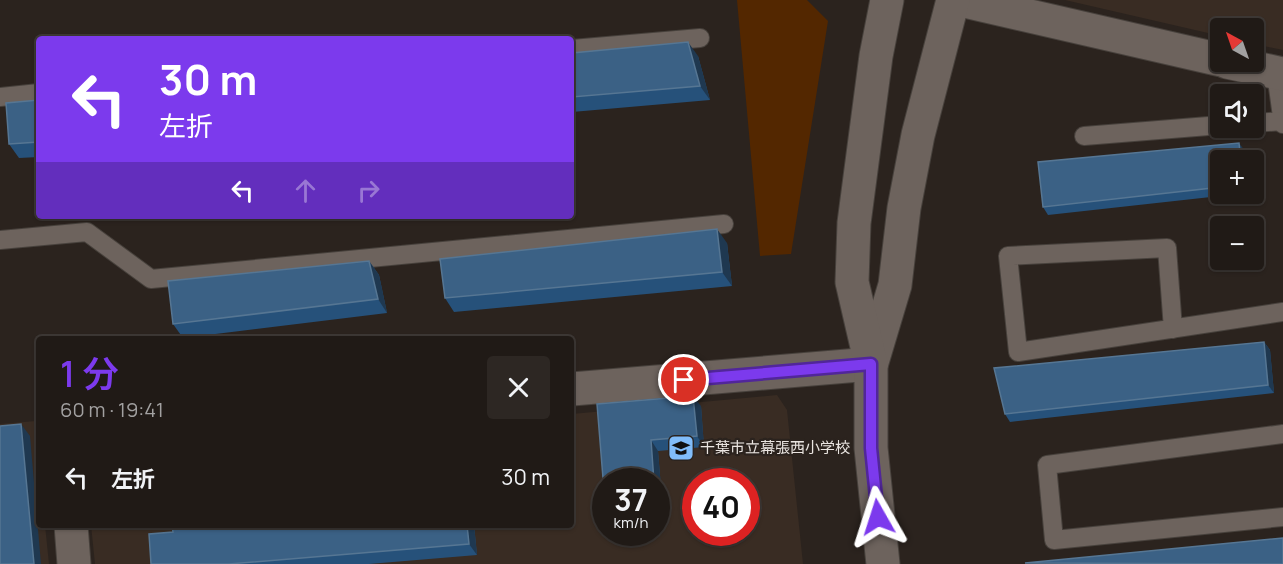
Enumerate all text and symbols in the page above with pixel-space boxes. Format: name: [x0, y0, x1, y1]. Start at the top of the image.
north arrow: [1210, 18, 1264, 72]
map controls: [1210, 18, 1264, 270]
text: 30 m: [159, 50, 257, 108]
icon: left: [60, 60, 138, 138]
button: sound: [1210, 84, 1264, 138]
text: 左折: [159, 107, 213, 144]
button: +: [1210, 150, 1264, 204]
icon: left: [226, 174, 259, 207]
icon: ahead: [289, 174, 322, 207]
icon: right: [352, 174, 385, 207]
button: −: [1210, 216, 1264, 270]
text: 1 分: [60, 349, 118, 398]
pin: [658, 354, 709, 405]
button: close: [487, 356, 550, 419]
icon: arrive: [667, 363, 700, 396]
text: 60 m · 19:41: [60, 396, 164, 423]
school or university icon: 千葉市立幕張西小学校: [666, 433, 696, 463]
place label: 千葉市立幕張西小学校: [700, 437, 850, 458]
icon: left: [60, 461, 93, 494]
text: 30 m: [501, 462, 550, 492]
text: 左折: [111, 464, 155, 494]
speed limit sign: 40: [682, 468, 760, 546]
text: 37: [614, 479, 648, 520]
position arrow: [846, 485, 910, 549]
text: km/h: [614, 512, 648, 533]

